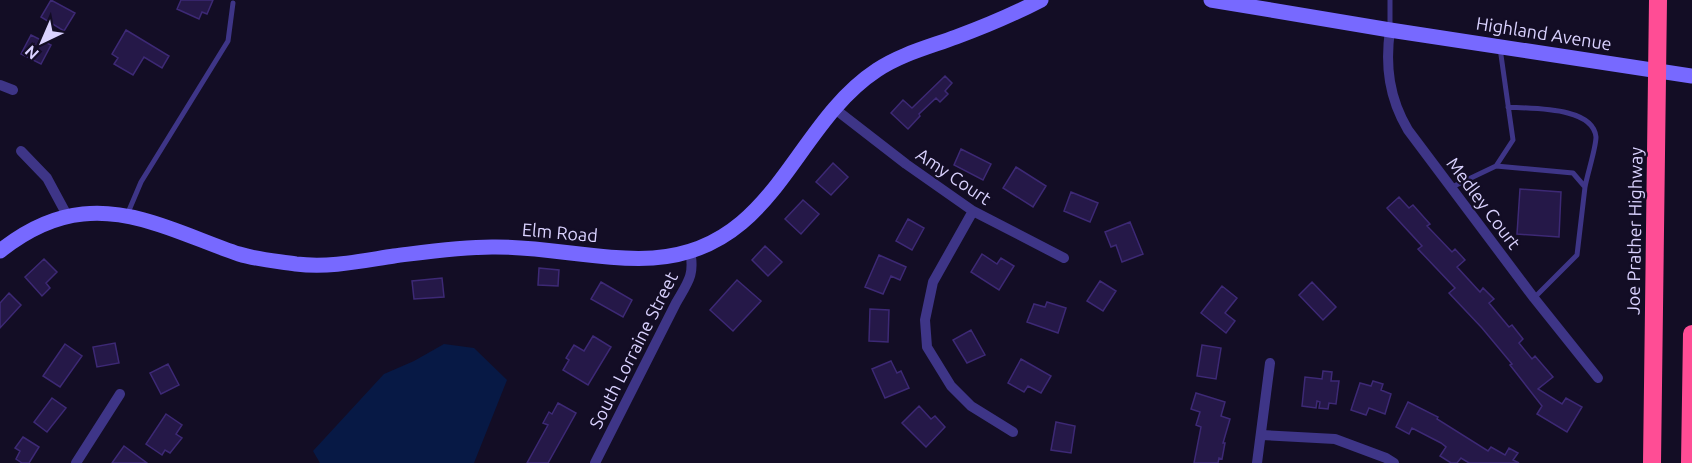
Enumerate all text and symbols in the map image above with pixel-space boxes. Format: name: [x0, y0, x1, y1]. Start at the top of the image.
north arrow: [12, 12, 72, 72]
street label: Highland Avenue: [1475, 12, 1613, 54]
text: N: [21, 42, 42, 63]
street label: Amy Court: [913, 144, 995, 208]
street label: Joe Prather Highway: [1623, 147, 1645, 315]
street label: Medley Court: [1443, 153, 1525, 253]
street label: Elm Road: [521, 219, 599, 245]
street label: South Lorraine Street: [585, 268, 681, 432]

